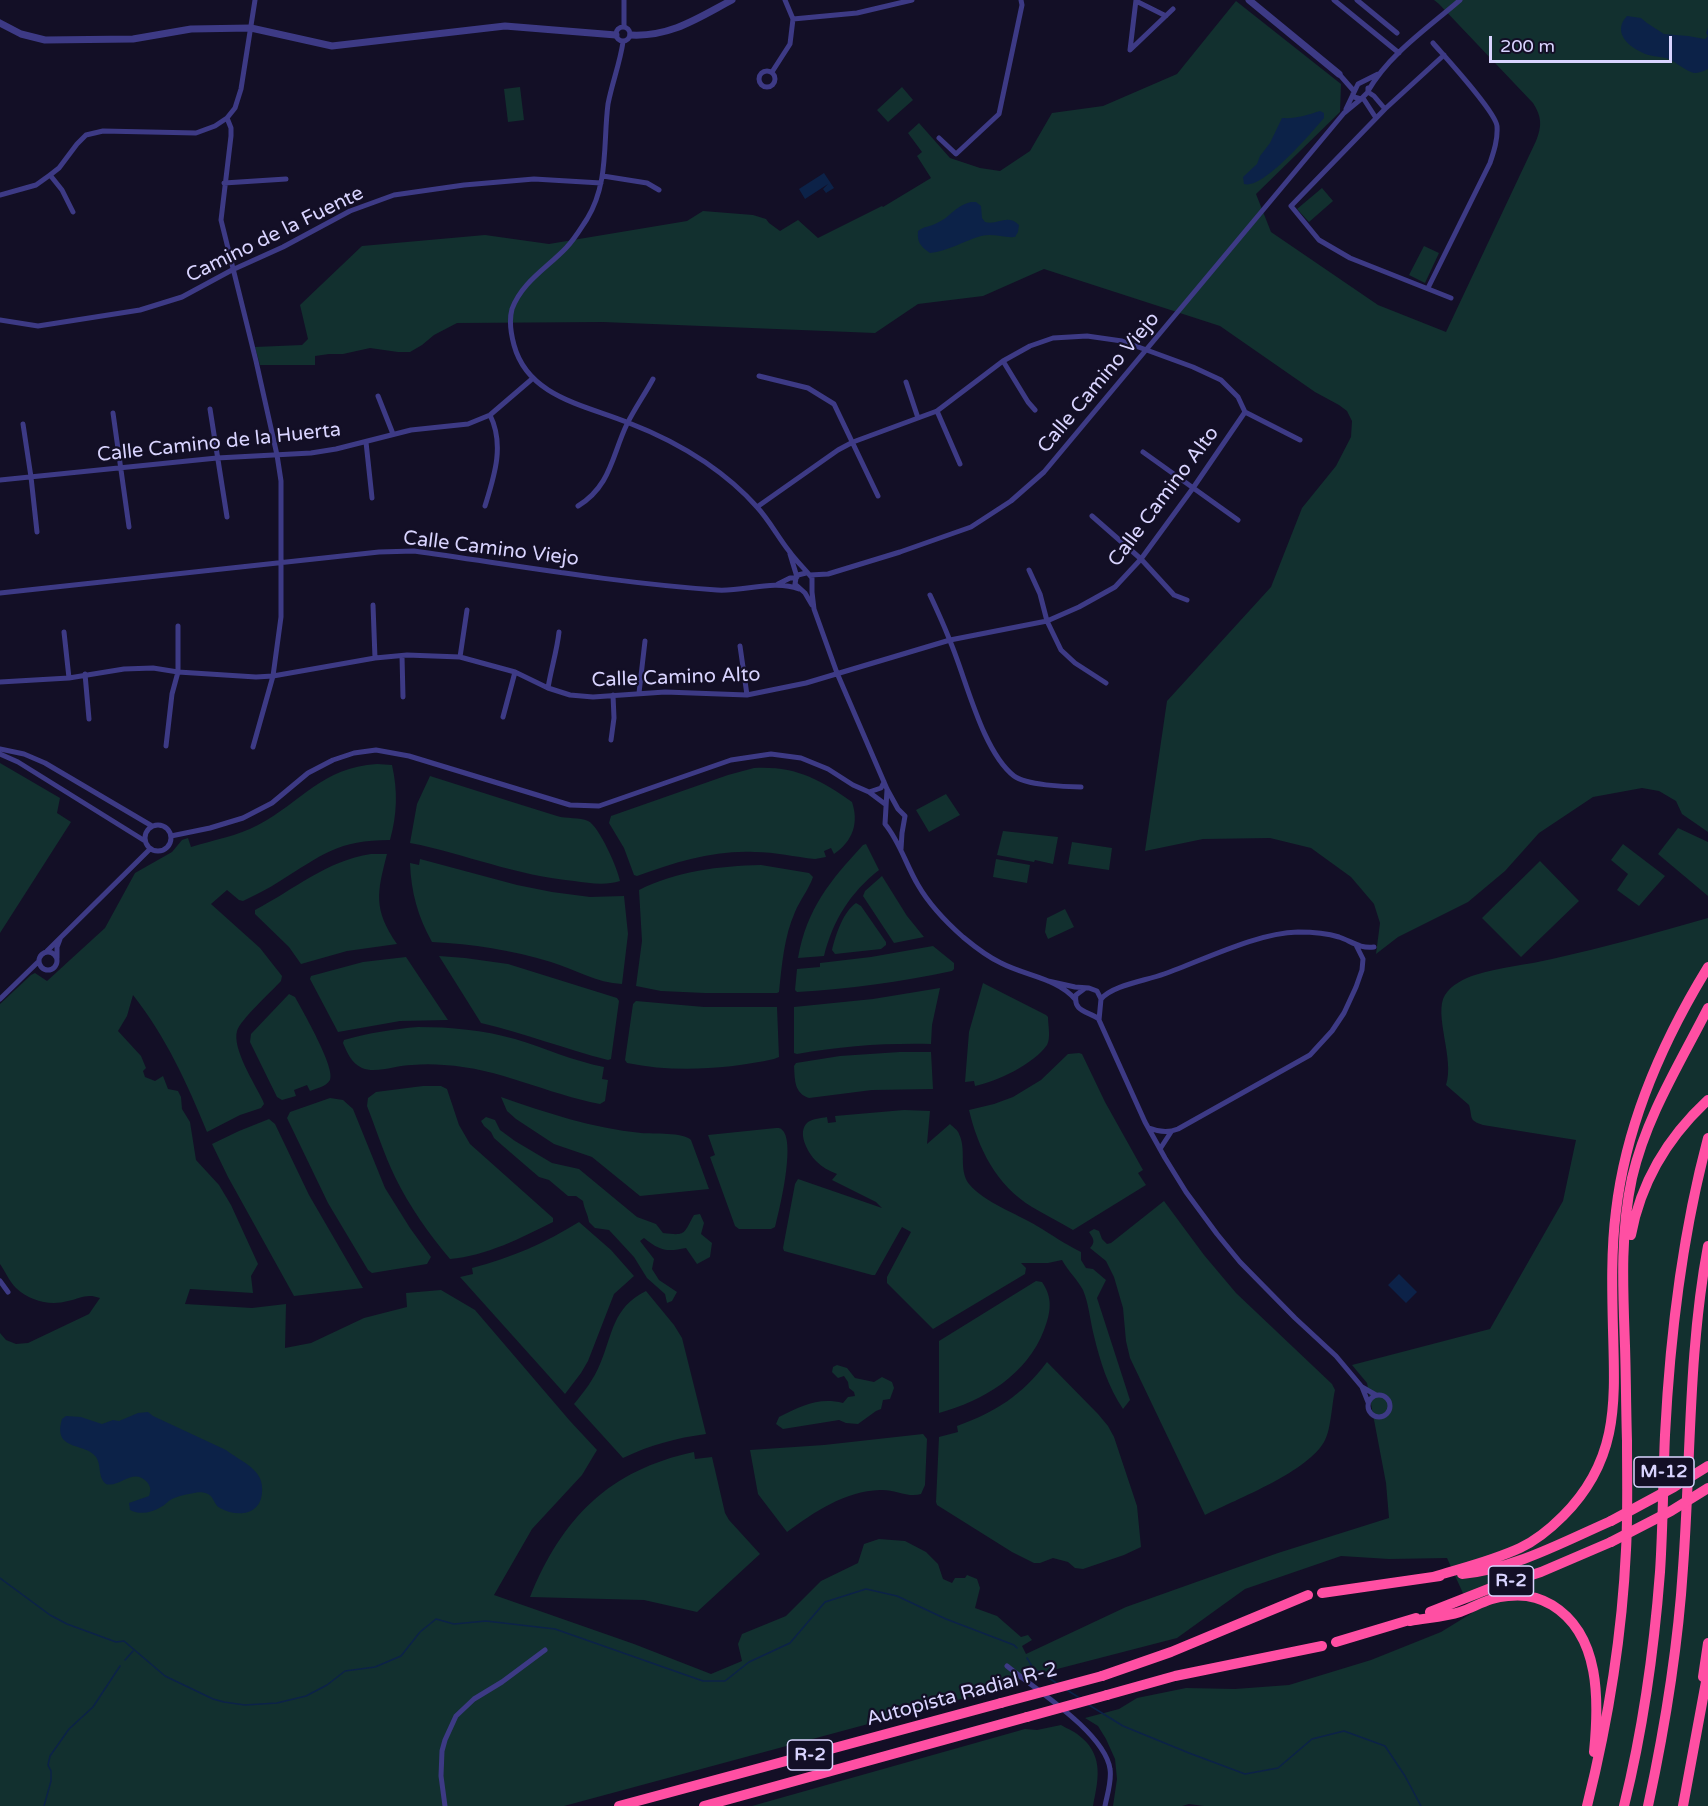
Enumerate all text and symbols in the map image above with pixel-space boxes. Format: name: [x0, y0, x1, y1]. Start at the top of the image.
scale bar: [1492, 24, 1675, 62]
text: 200 m: [1500, 35, 1555, 57]
street label: Camino de la Fuente: [182, 182, 368, 288]
street label: Calle Camino Viejo: [1033, 308, 1165, 458]
street label: Calle Camino de la Huerta: [96, 418, 342, 468]
street label: Calle Camino Alto: [1104, 422, 1224, 572]
street label: Calle Camino Viejo: [402, 526, 580, 572]
street label: Calle Camino Alto: [591, 663, 761, 693]
road number: M-12: [1634, 1457, 1694, 1487]
road number: R-2: [1488, 1566, 1534, 1596]
street label: Autopista Radial R-2: [864, 1658, 1060, 1732]
road number: R-2: [788, 1740, 832, 1770]

